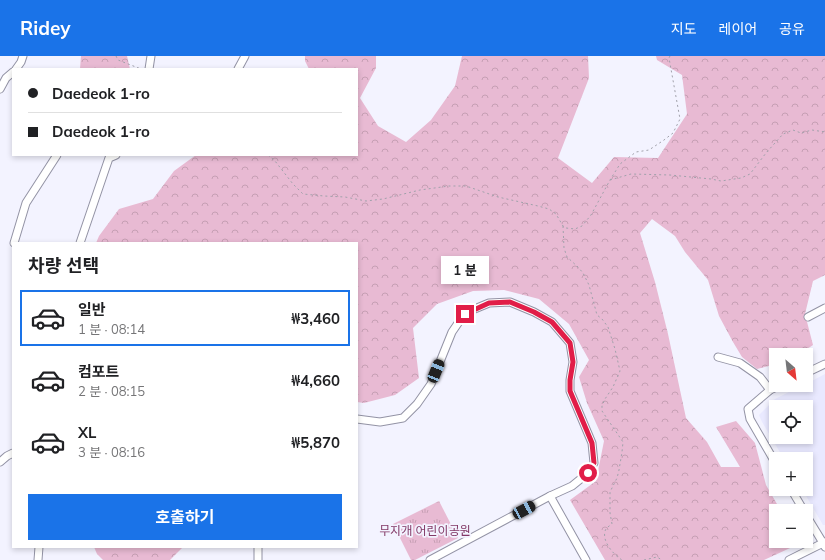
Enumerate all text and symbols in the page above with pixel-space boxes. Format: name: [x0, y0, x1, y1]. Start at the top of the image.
text: Ridey: [20, 16, 71, 40]
text: 지도: [671, 20, 697, 38]
text: 레이어: [719, 20, 757, 38]
text: 공유: [779, 20, 805, 38]
text: Daedeok 1-ro: [52, 84, 150, 103]
text: Daedeok 1-ro: [52, 122, 150, 141]
text: 차량 선택: [28, 254, 99, 277]
callout: 1 분: [441, 256, 489, 284]
text: 1 분: [453, 262, 477, 278]
icon: car: [30, 300, 66, 336]
text: 일반: [78, 300, 106, 319]
route end: [456, 305, 474, 323]
text: ₩3,460: [291, 309, 340, 328]
text: 1 분 · 08:14: [78, 321, 145, 337]
north arrow: [769, 348, 813, 392]
map controls: [769, 348, 813, 548]
car: [426, 358, 446, 384]
icon: car: [30, 362, 66, 398]
text: 컴포트: [78, 362, 119, 381]
text: ₩4,660: [291, 371, 340, 390]
text: 2 분 · 08:15: [78, 383, 145, 399]
button: locate: [769, 400, 813, 444]
text: XL: [78, 423, 96, 442]
icon: car: [30, 424, 66, 460]
text: ₩5,870: [291, 433, 340, 452]
text: 3 분 · 08:16: [78, 444, 145, 460]
button: +: [769, 452, 813, 496]
route start: [579, 464, 597, 482]
button: 호출하기: [28, 494, 342, 540]
car: [511, 499, 537, 521]
button: −: [769, 504, 813, 548]
park label: 무지개 어린이공원: [379, 523, 471, 538]

